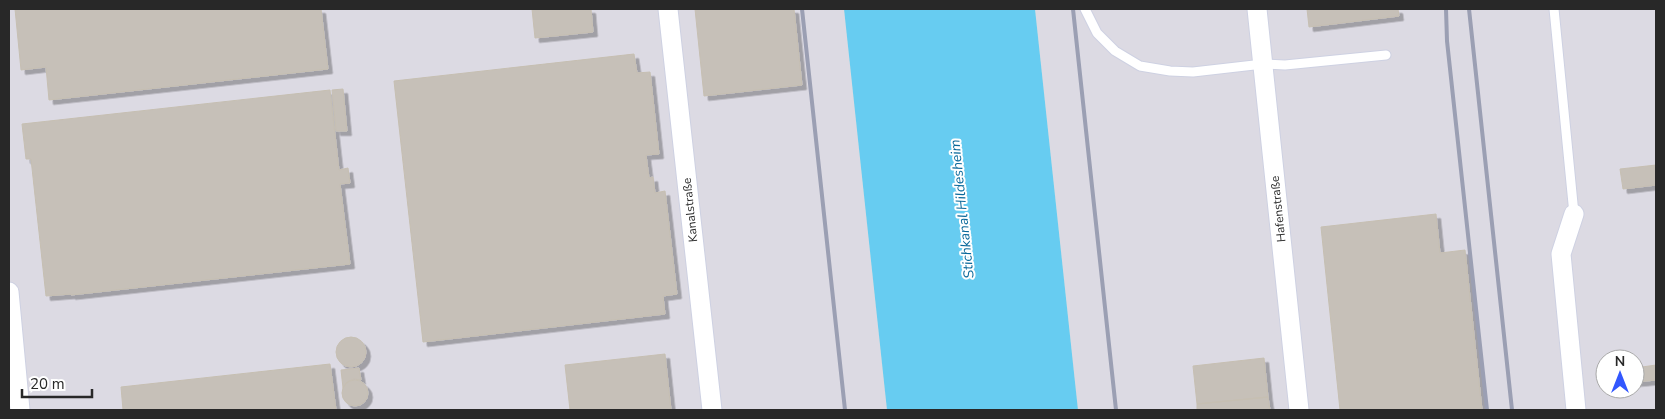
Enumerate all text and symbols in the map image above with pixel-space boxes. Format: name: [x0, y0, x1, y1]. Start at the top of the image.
water label: Stichkanal Hildesheim: [945, 139, 979, 279]
street label: Hafenstraße: [1267, 175, 1289, 243]
street label: Kanalstraße: [679, 177, 701, 243]
north arrow: [1595, 349, 1645, 399]
text: N: [1615, 352, 1625, 371]
scale bar: [22, 366, 92, 398]
text: 20 m: [30, 374, 65, 394]

